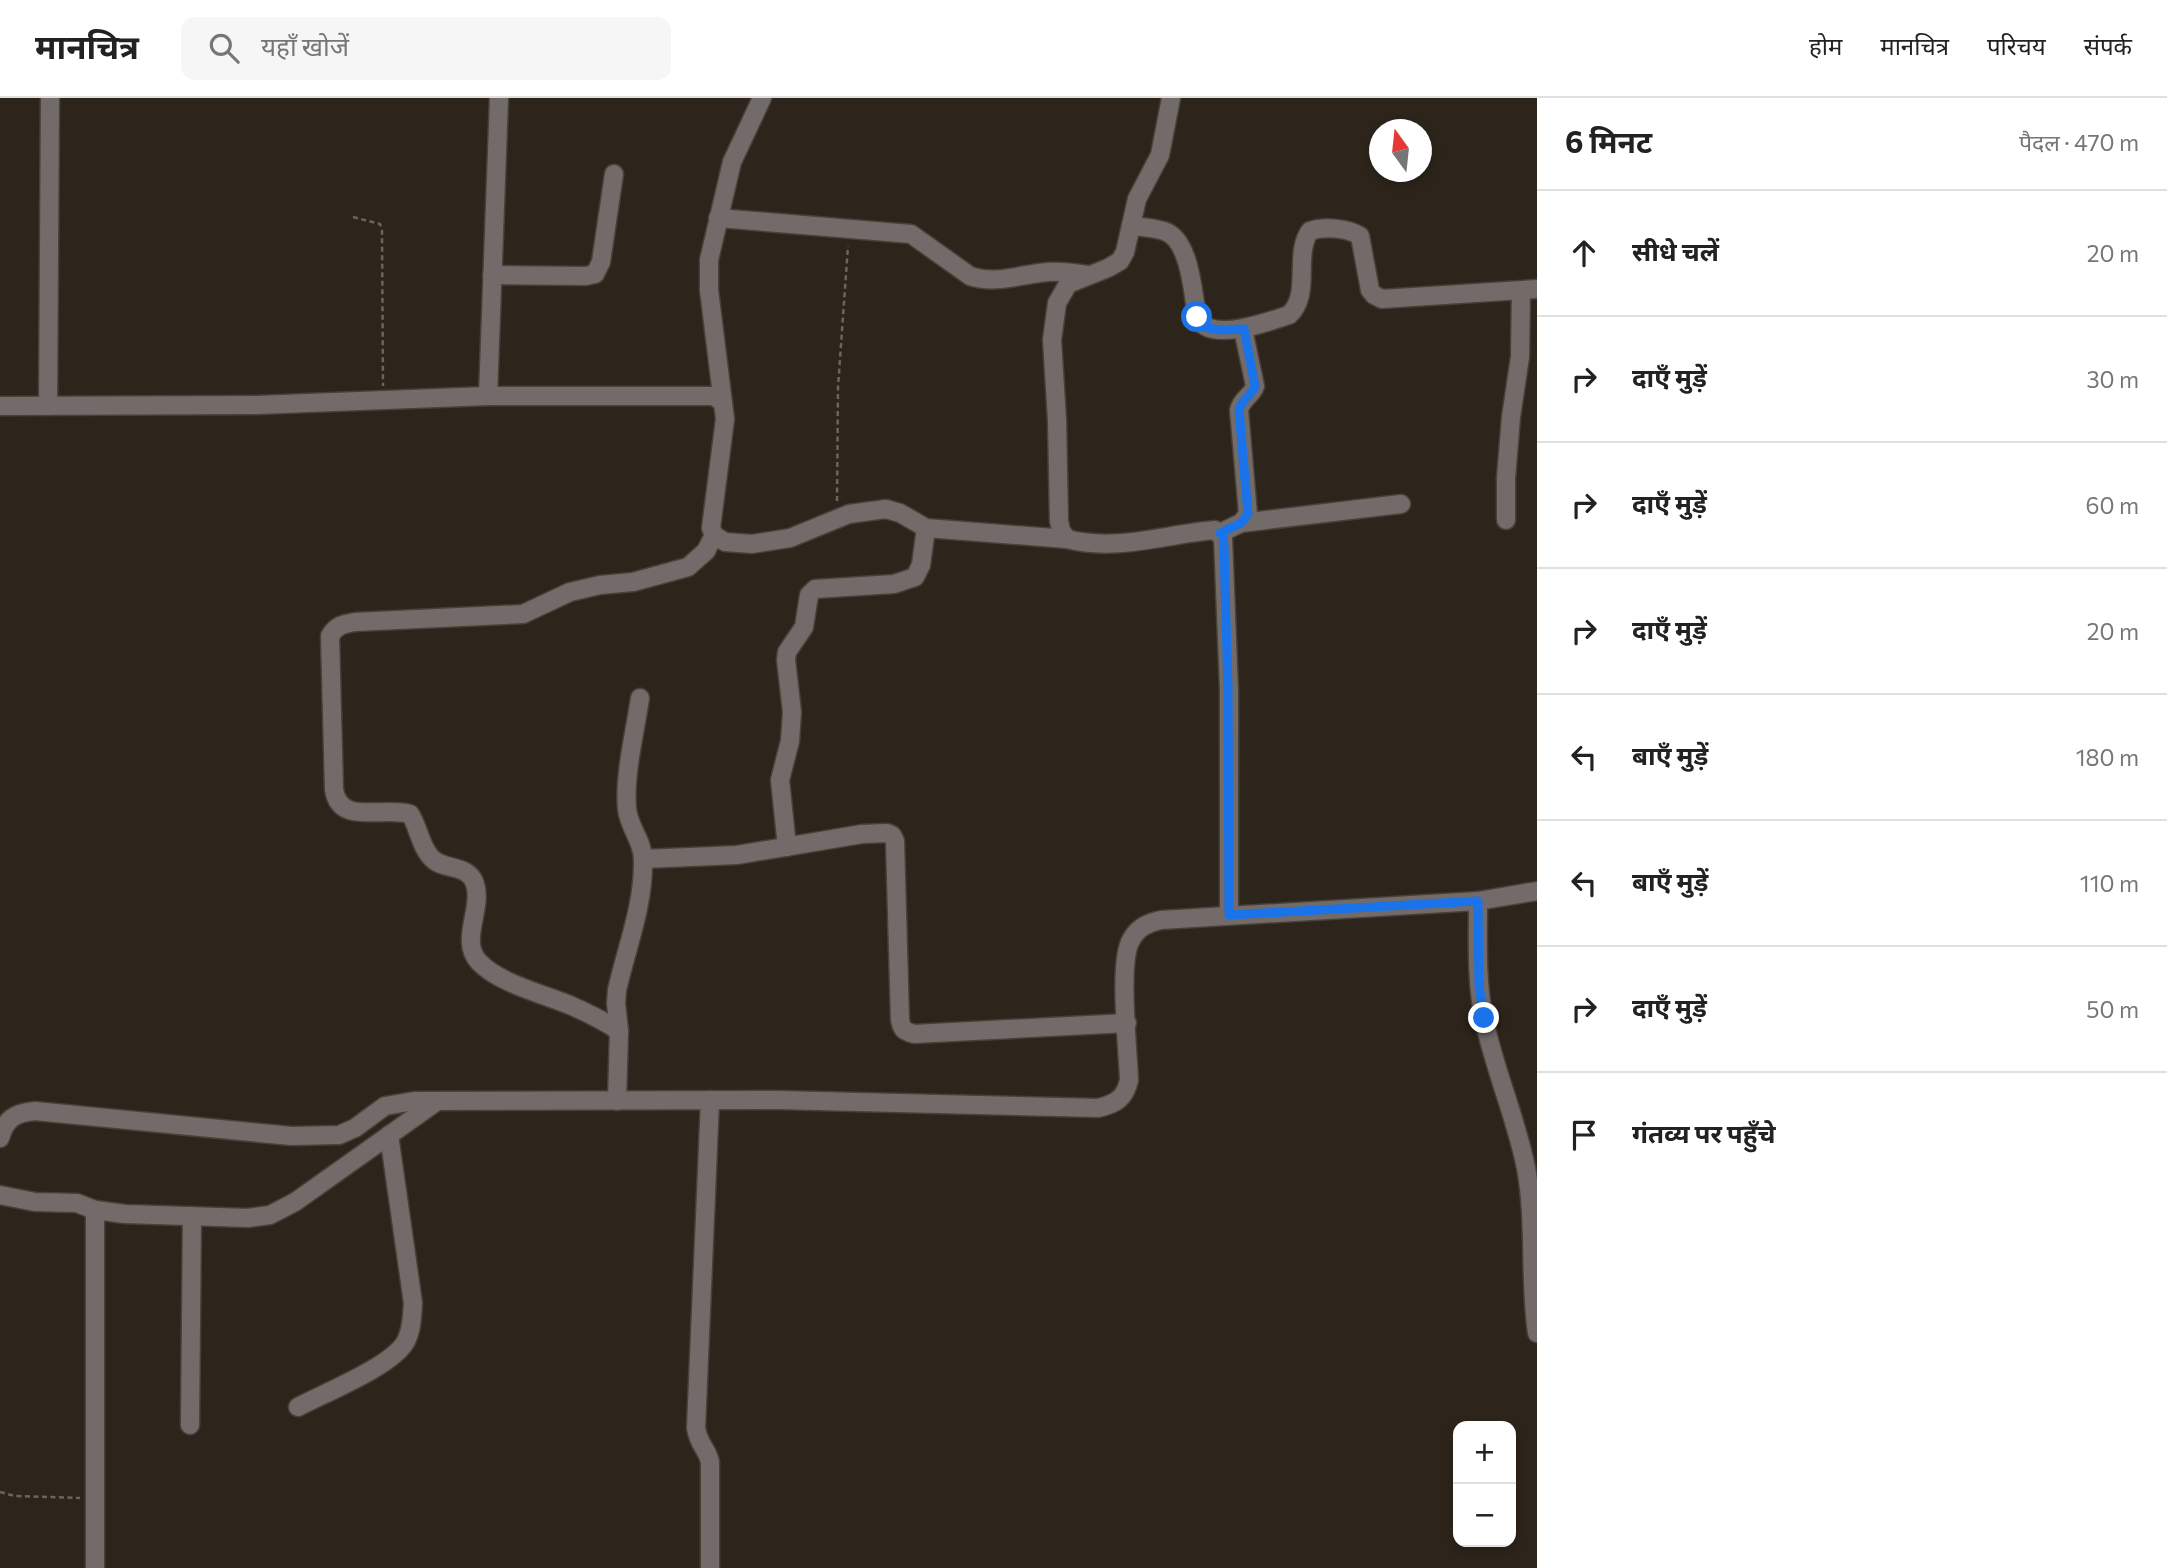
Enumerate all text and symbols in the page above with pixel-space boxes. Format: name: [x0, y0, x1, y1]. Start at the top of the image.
search box: [181, 17, 671, 80]
text: मानचित्र: [35, 25, 139, 66]
icon: search: [205, 29, 243, 67]
text: यहाँ खोजें: [261, 30, 349, 61]
text: होम: [1809, 31, 1842, 60]
text: मानचित्र: [1880, 31, 1949, 60]
text: परिचय: [1987, 31, 2046, 60]
text: संपर्क: [2084, 31, 2132, 60]
north arrow: [1369, 119, 1432, 182]
text: 6 मिनट: [1565, 122, 1652, 159]
text: पैदल · 470 m: [2019, 128, 2139, 156]
icon: ahead: [1565, 234, 1603, 272]
text: सीधे चलें: [1632, 235, 1719, 266]
text: 20 m: [2087, 239, 2139, 267]
route start: [1181, 301, 1212, 332]
icon: right: [1565, 360, 1603, 398]
text: दाएँ मुड़ें: [1632, 361, 1707, 392]
text: 30 m: [2086, 365, 2139, 393]
icon: right: [1565, 486, 1603, 524]
text: दाएँ मुड़ें: [1632, 487, 1707, 518]
text: 60 m: [2086, 491, 2139, 519]
icon: right: [1565, 612, 1603, 650]
text: दाएँ मुड़ें: [1632, 613, 1707, 644]
text: 20 m: [2087, 617, 2139, 645]
icon: left: [1565, 738, 1603, 776]
text: बाएँ मुड़ें: [1632, 739, 1708, 770]
text: 180 m: [2076, 743, 2139, 771]
icon: left: [1565, 864, 1603, 902]
text: बाएँ मुड़ें: [1632, 865, 1708, 896]
text: 110 m: [2080, 869, 2139, 897]
icon: right: [1565, 990, 1603, 1028]
text: दाएँ मुड़ें: [1632, 991, 1707, 1022]
text: 50 m: [2086, 995, 2139, 1023]
route end: [1468, 1002, 1499, 1033]
icon: arrive: [1565, 1116, 1603, 1154]
text: गंतव्य पर पहुँचे: [1632, 1117, 1776, 1148]
map controls: [1453, 1421, 1516, 1547]
button: +: [1453, 1421, 1516, 1484]
button: −: [1453, 1484, 1516, 1547]

